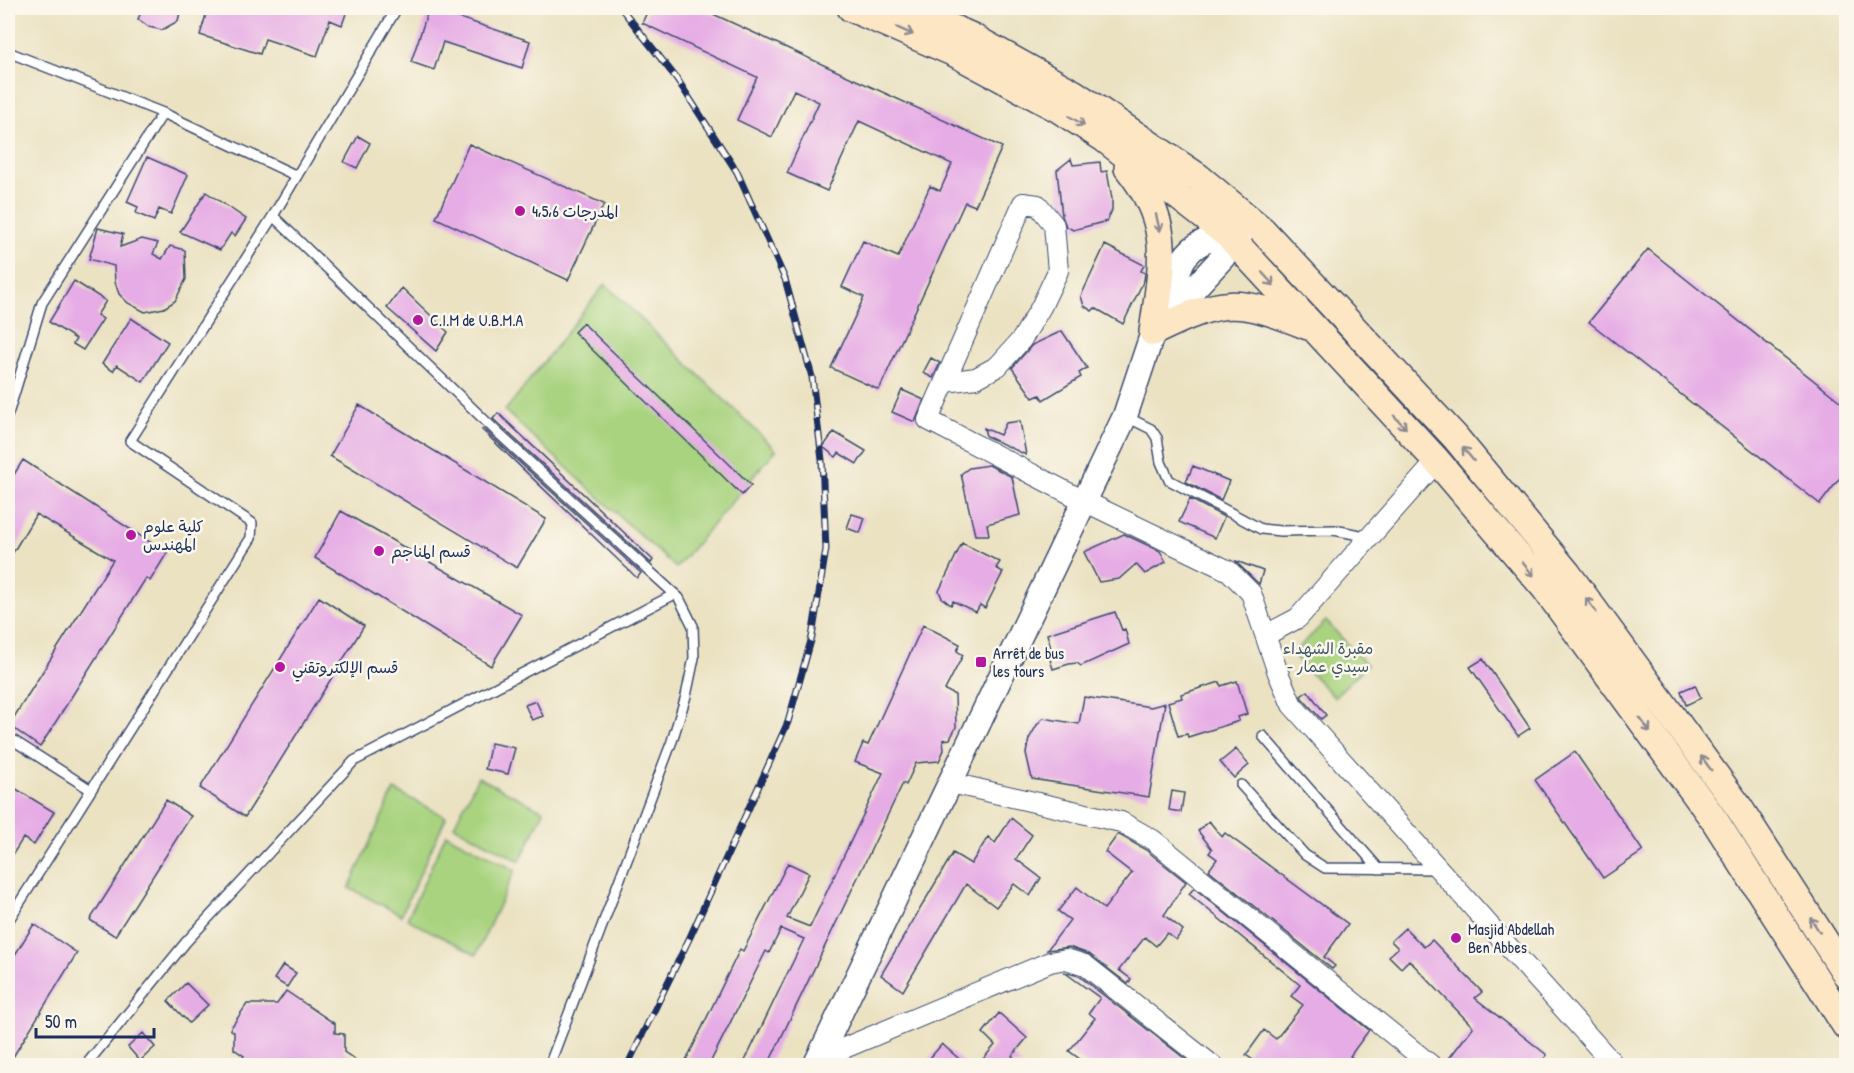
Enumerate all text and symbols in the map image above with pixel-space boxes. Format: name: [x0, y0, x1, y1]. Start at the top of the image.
one-way arrow: [895, 26, 913, 37]
one-way arrow: [1068, 115, 1085, 127]
place label: المدرجات 4،5،6: [532, 200, 618, 222]
marker: المدرجات 4،5،6: [513, 204, 527, 218]
one-way arrow: [1153, 212, 1164, 232]
one-way arrow: [1261, 271, 1275, 286]
place label: C.I.M de U.B.M.A: [430, 309, 524, 331]
marker: C.I.M de U.B.M.A: [411, 313, 425, 327]
one-way arrow: [1393, 414, 1407, 429]
one-way arrow: [1462, 446, 1475, 462]
place label: كلية علوم المهندس: [143, 515, 204, 555]
marker: كلية علوم المهندس: [124, 528, 138, 542]
place label: قسم المناجم: [391, 540, 471, 564]
marker: قسم المناجم: [372, 544, 386, 558]
one-way arrow: [1522, 561, 1535, 577]
one-way arrow: [1585, 598, 1597, 614]
park label: مقبرة الشهداء - سيدي عمار: [1283, 637, 1373, 678]
place label: Arrêt de bus les tours: [993, 642, 1064, 682]
marker: Arrêt de bus les tours: [974, 655, 988, 669]
place label: قسم الإلكتروتقني: [292, 656, 398, 682]
marker: قسم الإلكتروتقني: [273, 660, 287, 674]
one-way arrow: [1638, 717, 1651, 733]
one-way arrow: [1700, 755, 1713, 771]
one-way arrow: [1808, 916, 1821, 933]
place label: Masjid Abdellah Ben Abbes: [1468, 918, 1554, 958]
marker: Masjid Abdellah Ben Abbes: [1449, 931, 1463, 945]
scale bar: [36, 1001, 154, 1039]
text: 50 m: [45, 1009, 77, 1034]

